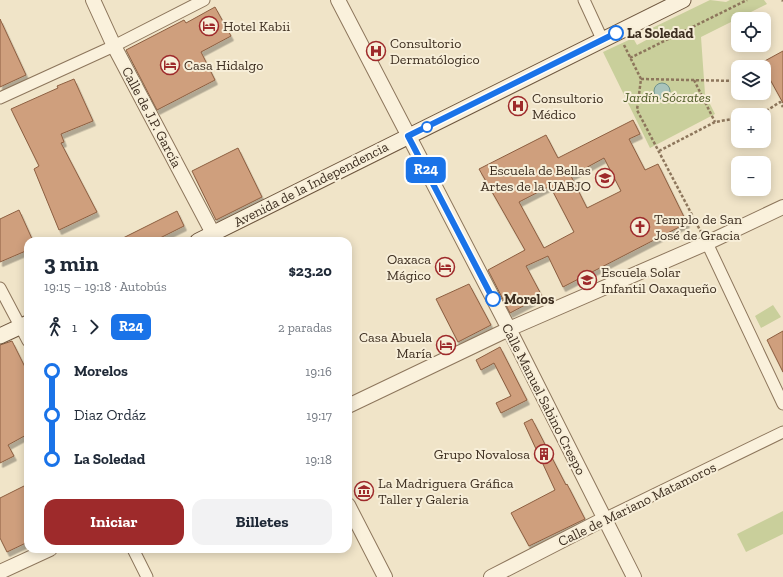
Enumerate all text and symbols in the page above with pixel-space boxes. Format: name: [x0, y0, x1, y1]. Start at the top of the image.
map controls: [731, 12, 771, 196]
button: locate: [731, 12, 771, 52]
hotel icon: Hotel Kabii: [198, 15, 220, 37]
place label: Hotel Kabii: [223, 18, 290, 35]
marker: La Soledad: [608, 25, 624, 41]
place label: La Soledad: [627, 25, 693, 42]
place label: Consultorio Dermatólogico: [390, 35, 480, 68]
hospital icon: Consultorio Dermatólogico: [365, 40, 387, 62]
hotel icon: Casa Hidalgo: [159, 54, 181, 76]
place label: Casa Hidalgo: [184, 57, 263, 74]
button: layers: [731, 60, 771, 100]
street label: Calle de J.P. García: [118, 64, 185, 171]
park label: Jardín Sócrates: [622, 89, 711, 106]
place label: Consultorio Médico: [532, 90, 603, 123]
hospital icon: Consultorio Médico: [507, 95, 529, 117]
button: +: [731, 108, 771, 148]
unlabelled marker: [421, 121, 433, 133]
street label: Avenida de la Independencia: [231, 138, 392, 231]
button: −: [731, 156, 771, 196]
line badge: R24: [403, 157, 449, 183]
text: R24: [414, 161, 438, 178]
place label: Escuela de Bellas Artes de la UABJO: [480, 162, 591, 195]
school or university icon: Escuela de Bellas Artes de la UABJO: [594, 167, 616, 189]
place label: Templo de San José de Gracia: [654, 211, 742, 244]
church icon: Templo de San José de Gracia: [629, 216, 651, 238]
text: 3 min: [44, 250, 99, 277]
place label: Oaxaca Mágico: [387, 251, 431, 284]
hotel icon: Oaxaca Mágico: [434, 256, 456, 278]
text: $23.20: [288, 262, 332, 280]
place label: Escuela Solar Infantil Oaxaqueño: [601, 264, 717, 297]
school or university icon: Escuela Solar Infantil Oaxaqueño: [576, 269, 598, 291]
text: 19:15 – 19:18 · Autobús: [44, 279, 167, 294]
marker: Morelos: [485, 291, 501, 307]
place label: Morelos: [504, 291, 555, 308]
icon: walk: [44, 316, 66, 338]
icon: forward: [83, 316, 105, 338]
text: R24: [119, 318, 143, 335]
text: 1: [72, 320, 77, 335]
text: 2 paradas: [278, 320, 332, 335]
street label: Calle Manuel Sabino Crespo: [498, 321, 589, 478]
place label: Casa Abuela María: [359, 329, 432, 362]
hotel icon: Casa Abuela María: [435, 334, 457, 356]
text: Morelos: [74, 362, 128, 380]
text: 19:16: [305, 364, 332, 379]
text: Diaz Ordáz: [74, 406, 146, 424]
text: 19:17: [306, 408, 332, 423]
building icon: Grupo Novalosa: [533, 443, 555, 465]
place label: Grupo Novalosa: [434, 446, 530, 463]
text: La Soledad: [74, 450, 145, 468]
text: 19:18: [305, 452, 332, 467]
street label: Calle de Mariano Matamoros: [555, 459, 719, 550]
place label: La Madriguera Gráfica Taller y Galeria: [378, 475, 514, 508]
museum icon: La Madriguera Gráfica Taller y Galeria: [353, 480, 375, 502]
button: Iniciar: [44, 499, 184, 545]
button: Billetes: [192, 499, 332, 545]

